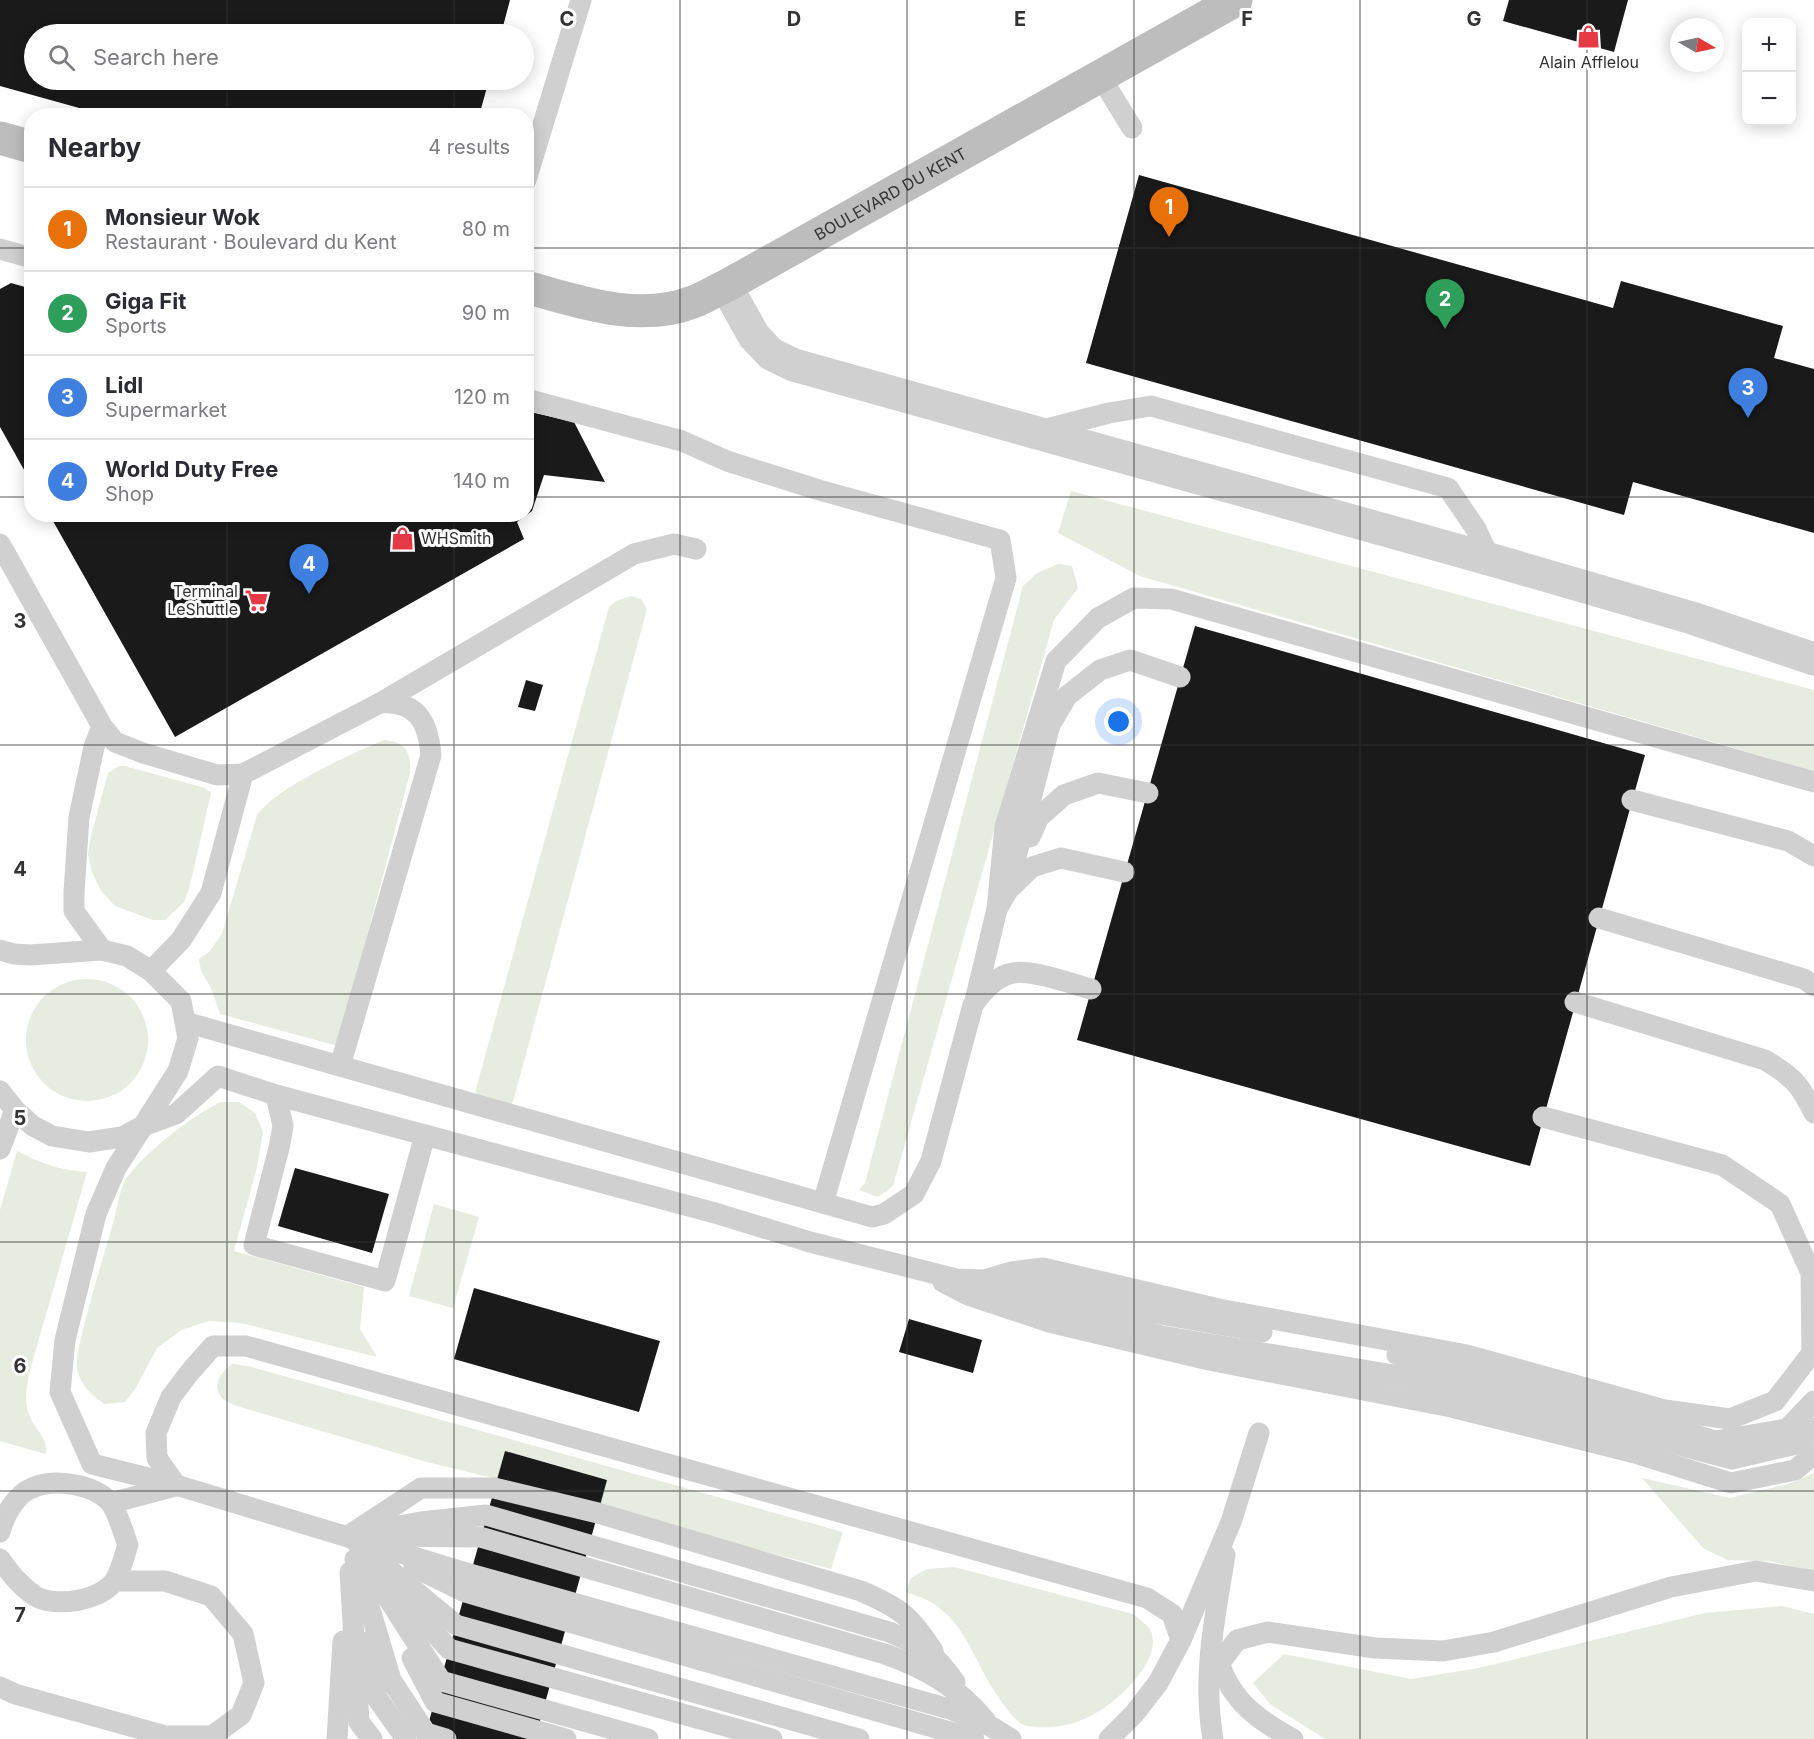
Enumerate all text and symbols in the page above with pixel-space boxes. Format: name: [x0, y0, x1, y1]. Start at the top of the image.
text: C: [560, 7, 574, 31]
text: D: [787, 7, 801, 31]
text: E: [1014, 7, 1026, 31]
text: F: [1241, 7, 1253, 31]
text: G: [1466, 7, 1482, 31]
north arrow: [1670, 18, 1724, 72]
map controls: [1742, 18, 1796, 126]
button: +: [1742, 18, 1796, 72]
search box: [24, 24, 534, 90]
shop icon: Alain Afflelou: [1576, 24, 1602, 50]
icon: search: [45, 41, 78, 74]
text: Search here: [93, 44, 219, 70]
place label: Alain Afflelou: [1539, 52, 1639, 72]
button: −: [1742, 72, 1796, 126]
text: Nearby: [48, 132, 141, 163]
text: 4 results: [428, 135, 510, 159]
street label: BOULEVARD DU KENT: [811, 143, 970, 244]
pin: 1: [1150, 188, 1188, 237]
text: Monsieur Wok: [105, 204, 260, 230]
text: 1: [63, 217, 72, 241]
text: 80 m: [462, 217, 510, 241]
text: Restaurant · Boulevard du Kent: [105, 230, 396, 254]
pin: 2: [1426, 280, 1464, 329]
text: Giga Fit: [105, 288, 186, 314]
text: 2: [61, 301, 74, 325]
text: 90 m: [462, 301, 510, 325]
text: Sports: [105, 314, 167, 338]
pin: 3: [1728, 368, 1768, 418]
text: Lidl: [105, 372, 143, 398]
text: 3: [61, 385, 74, 409]
text: 120 m: [454, 385, 510, 409]
text: Supermarket: [105, 398, 227, 422]
text: World Duty Free: [105, 456, 278, 482]
text: 4: [61, 469, 74, 493]
text: 140 m: [453, 469, 510, 493]
text: Shop: [105, 482, 154, 506]
shop icon: WHSmith: [390, 525, 416, 551]
place label: WHSmith: [421, 528, 492, 548]
pin: 4: [290, 544, 328, 594]
place label: Terminal LeShuttle: [167, 581, 238, 619]
supermarket icon: Terminal LeShuttle: [243, 587, 269, 613]
text: 3: [14, 609, 26, 633]
your location: [1104, 707, 1133, 736]
text: 4: [13, 857, 27, 881]
text: 5: [14, 1106, 26, 1130]
text: 6: [14, 1354, 27, 1378]
text: 7: [14, 1603, 26, 1627]

